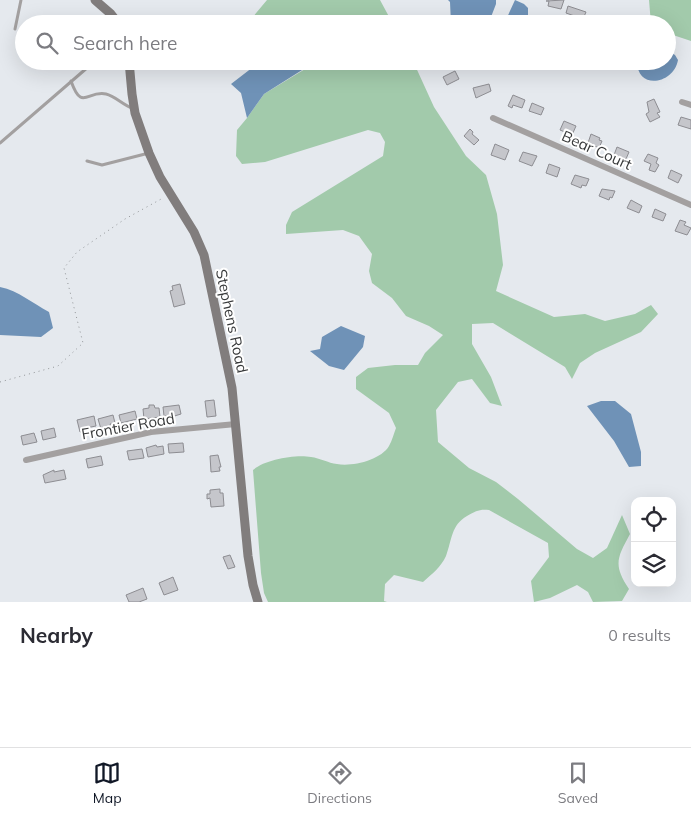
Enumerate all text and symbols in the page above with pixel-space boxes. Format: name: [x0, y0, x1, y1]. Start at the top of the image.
search box: [15, 15, 676, 70]
icon: search: [33, 29, 61, 57]
text: Search here: [73, 31, 177, 55]
street label: Bear Court: [559, 126, 635, 174]
street label: Stephens Road: [212, 267, 252, 375]
street label: Frontier Road: [80, 408, 176, 444]
map controls: [631, 497, 676, 587]
button: locate: [631, 497, 676, 542]
button: layers: [631, 542, 676, 587]
text: Nearby: [20, 622, 93, 648]
text: 0 results: [608, 625, 671, 645]
tab: Map: [93, 759, 122, 807]
tab: Directions: [307, 759, 372, 807]
tab: Saved: [558, 759, 598, 807]

